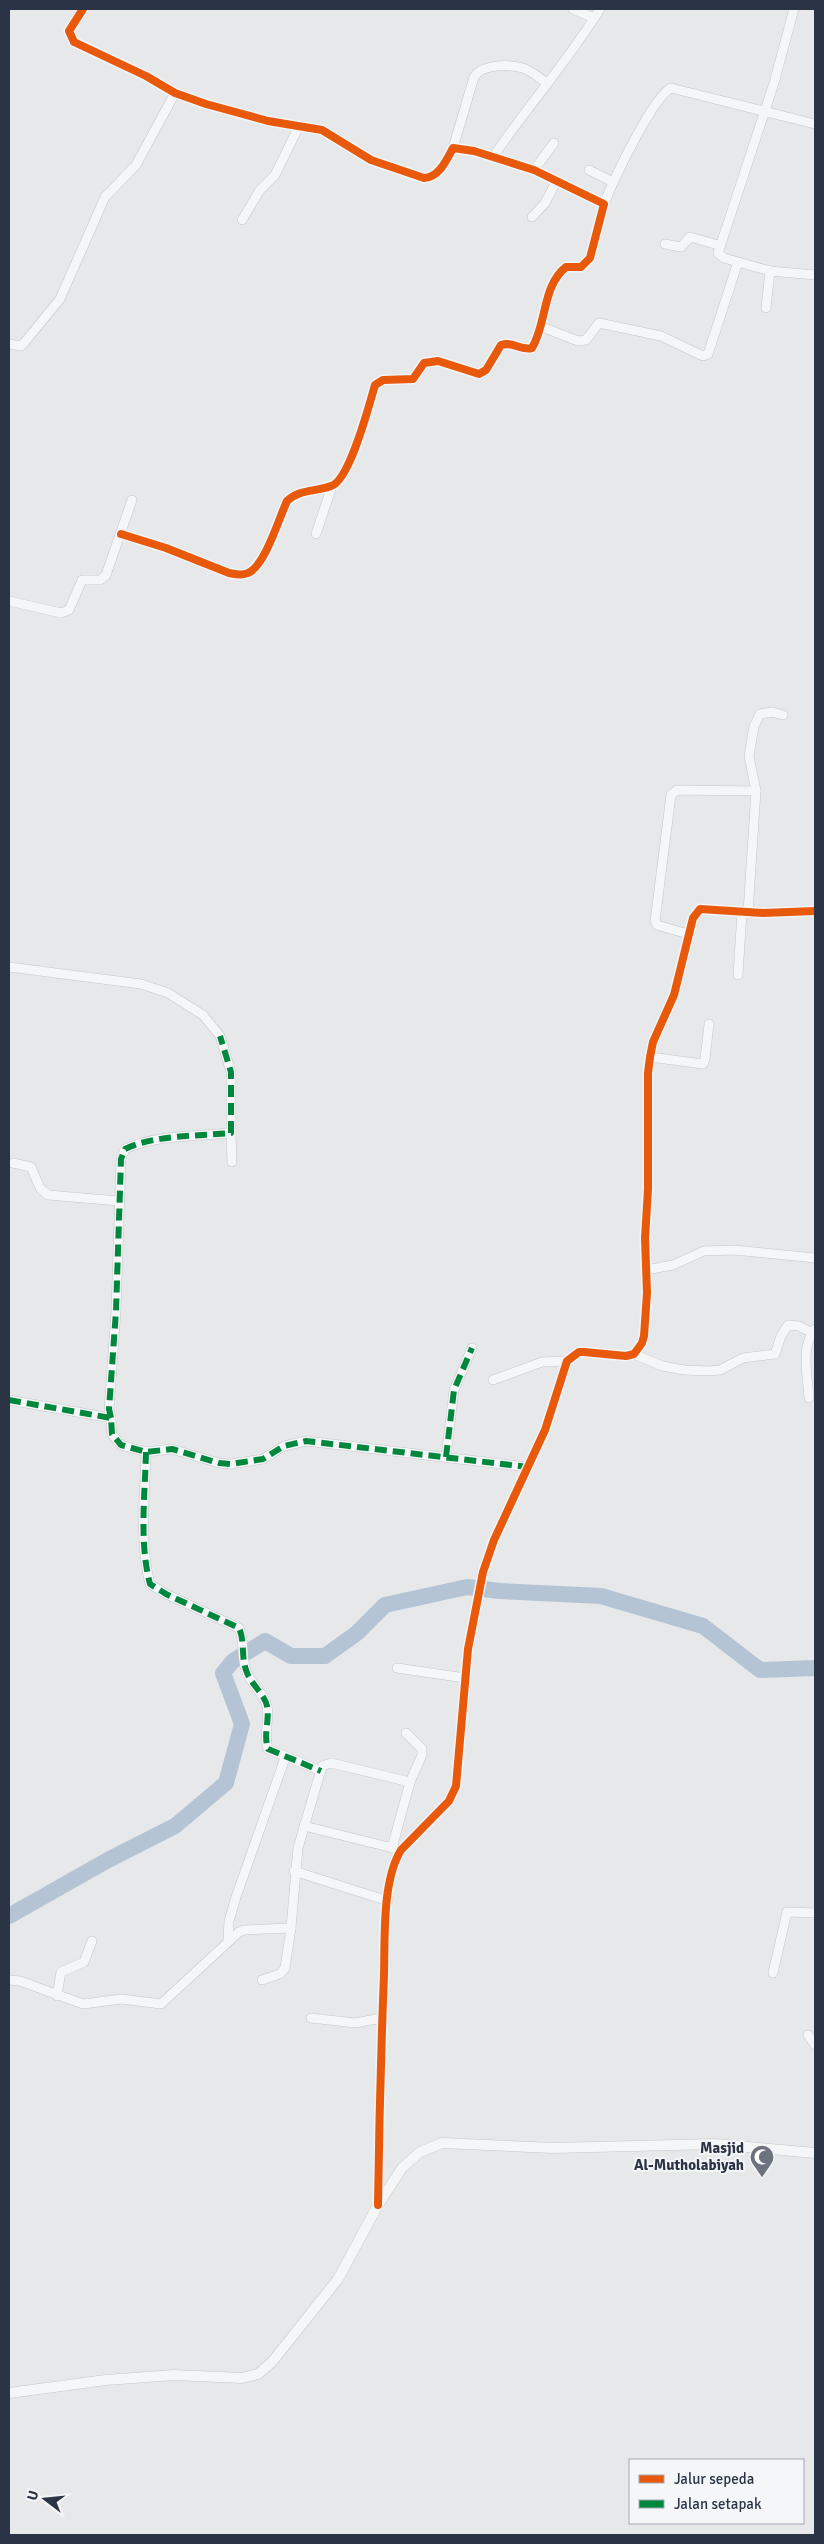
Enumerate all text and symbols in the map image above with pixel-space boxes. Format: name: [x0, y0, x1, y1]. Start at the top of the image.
place label: Masjid Al-Mutholabiyah: [634, 2139, 744, 2174]
mosque icon: Masjid Al-Mutholabiyah: [749, 2144, 775, 2178]
legend: [629, 2459, 804, 2524]
text: Jalur sepeda: [674, 2470, 754, 2488]
north arrow: [20, 2474, 70, 2524]
text: U: [24, 2489, 42, 2502]
text: Jalan setapak: [674, 2495, 762, 2513]

